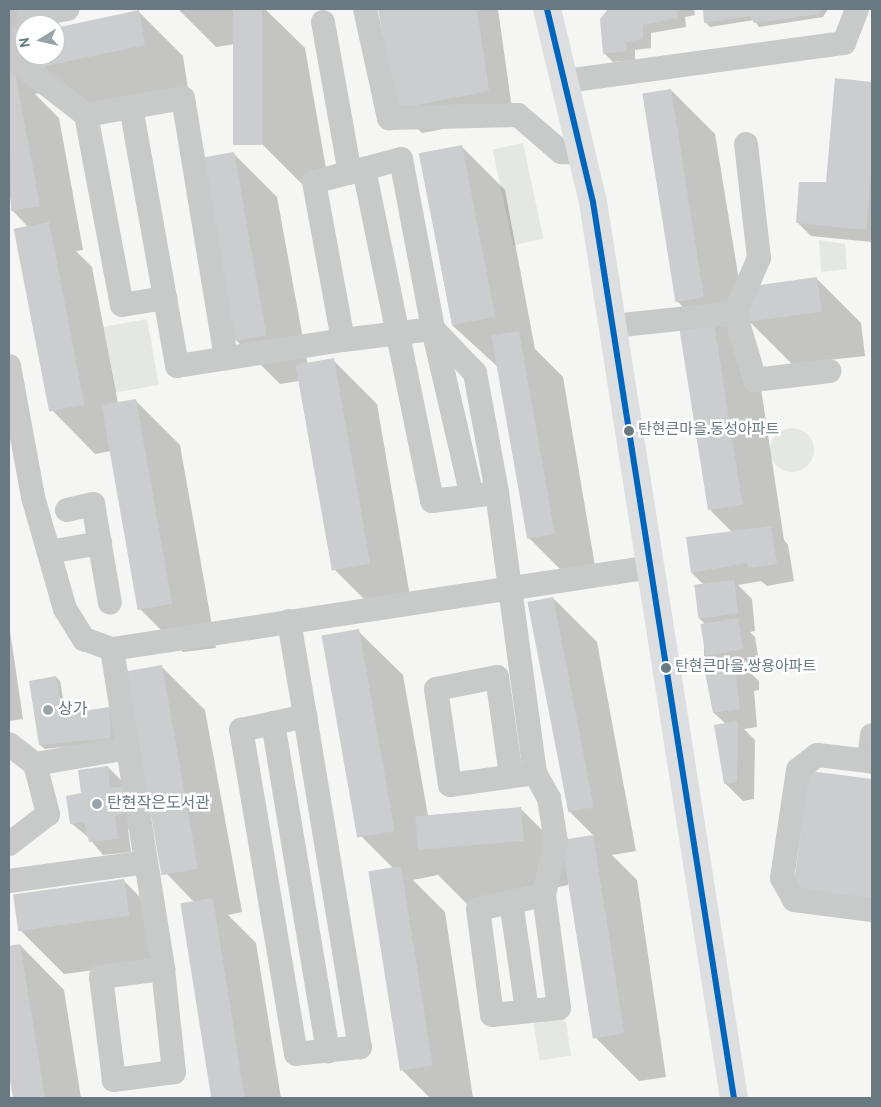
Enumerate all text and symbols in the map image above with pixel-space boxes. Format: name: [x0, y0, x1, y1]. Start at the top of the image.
north arrow: [15, 15, 65, 65]
text: N: [16, 36, 35, 49]
place label: 탄현큰마을.동성아파트: [638, 422, 779, 440]
marker: 탄현큰마을.동성아파트: [624, 426, 634, 436]
place label: 탄현큰마을.쌍용아파트: [675, 659, 816, 677]
marker: 탄현큰마을.쌍용아파트: [661, 663, 671, 673]
place label: 상가: [58, 700, 87, 720]
marker: 상가: [42, 704, 54, 716]
place label: 탄현작은도서관: [107, 794, 210, 814]
marker: 탄현작은도서관: [91, 798, 103, 810]

